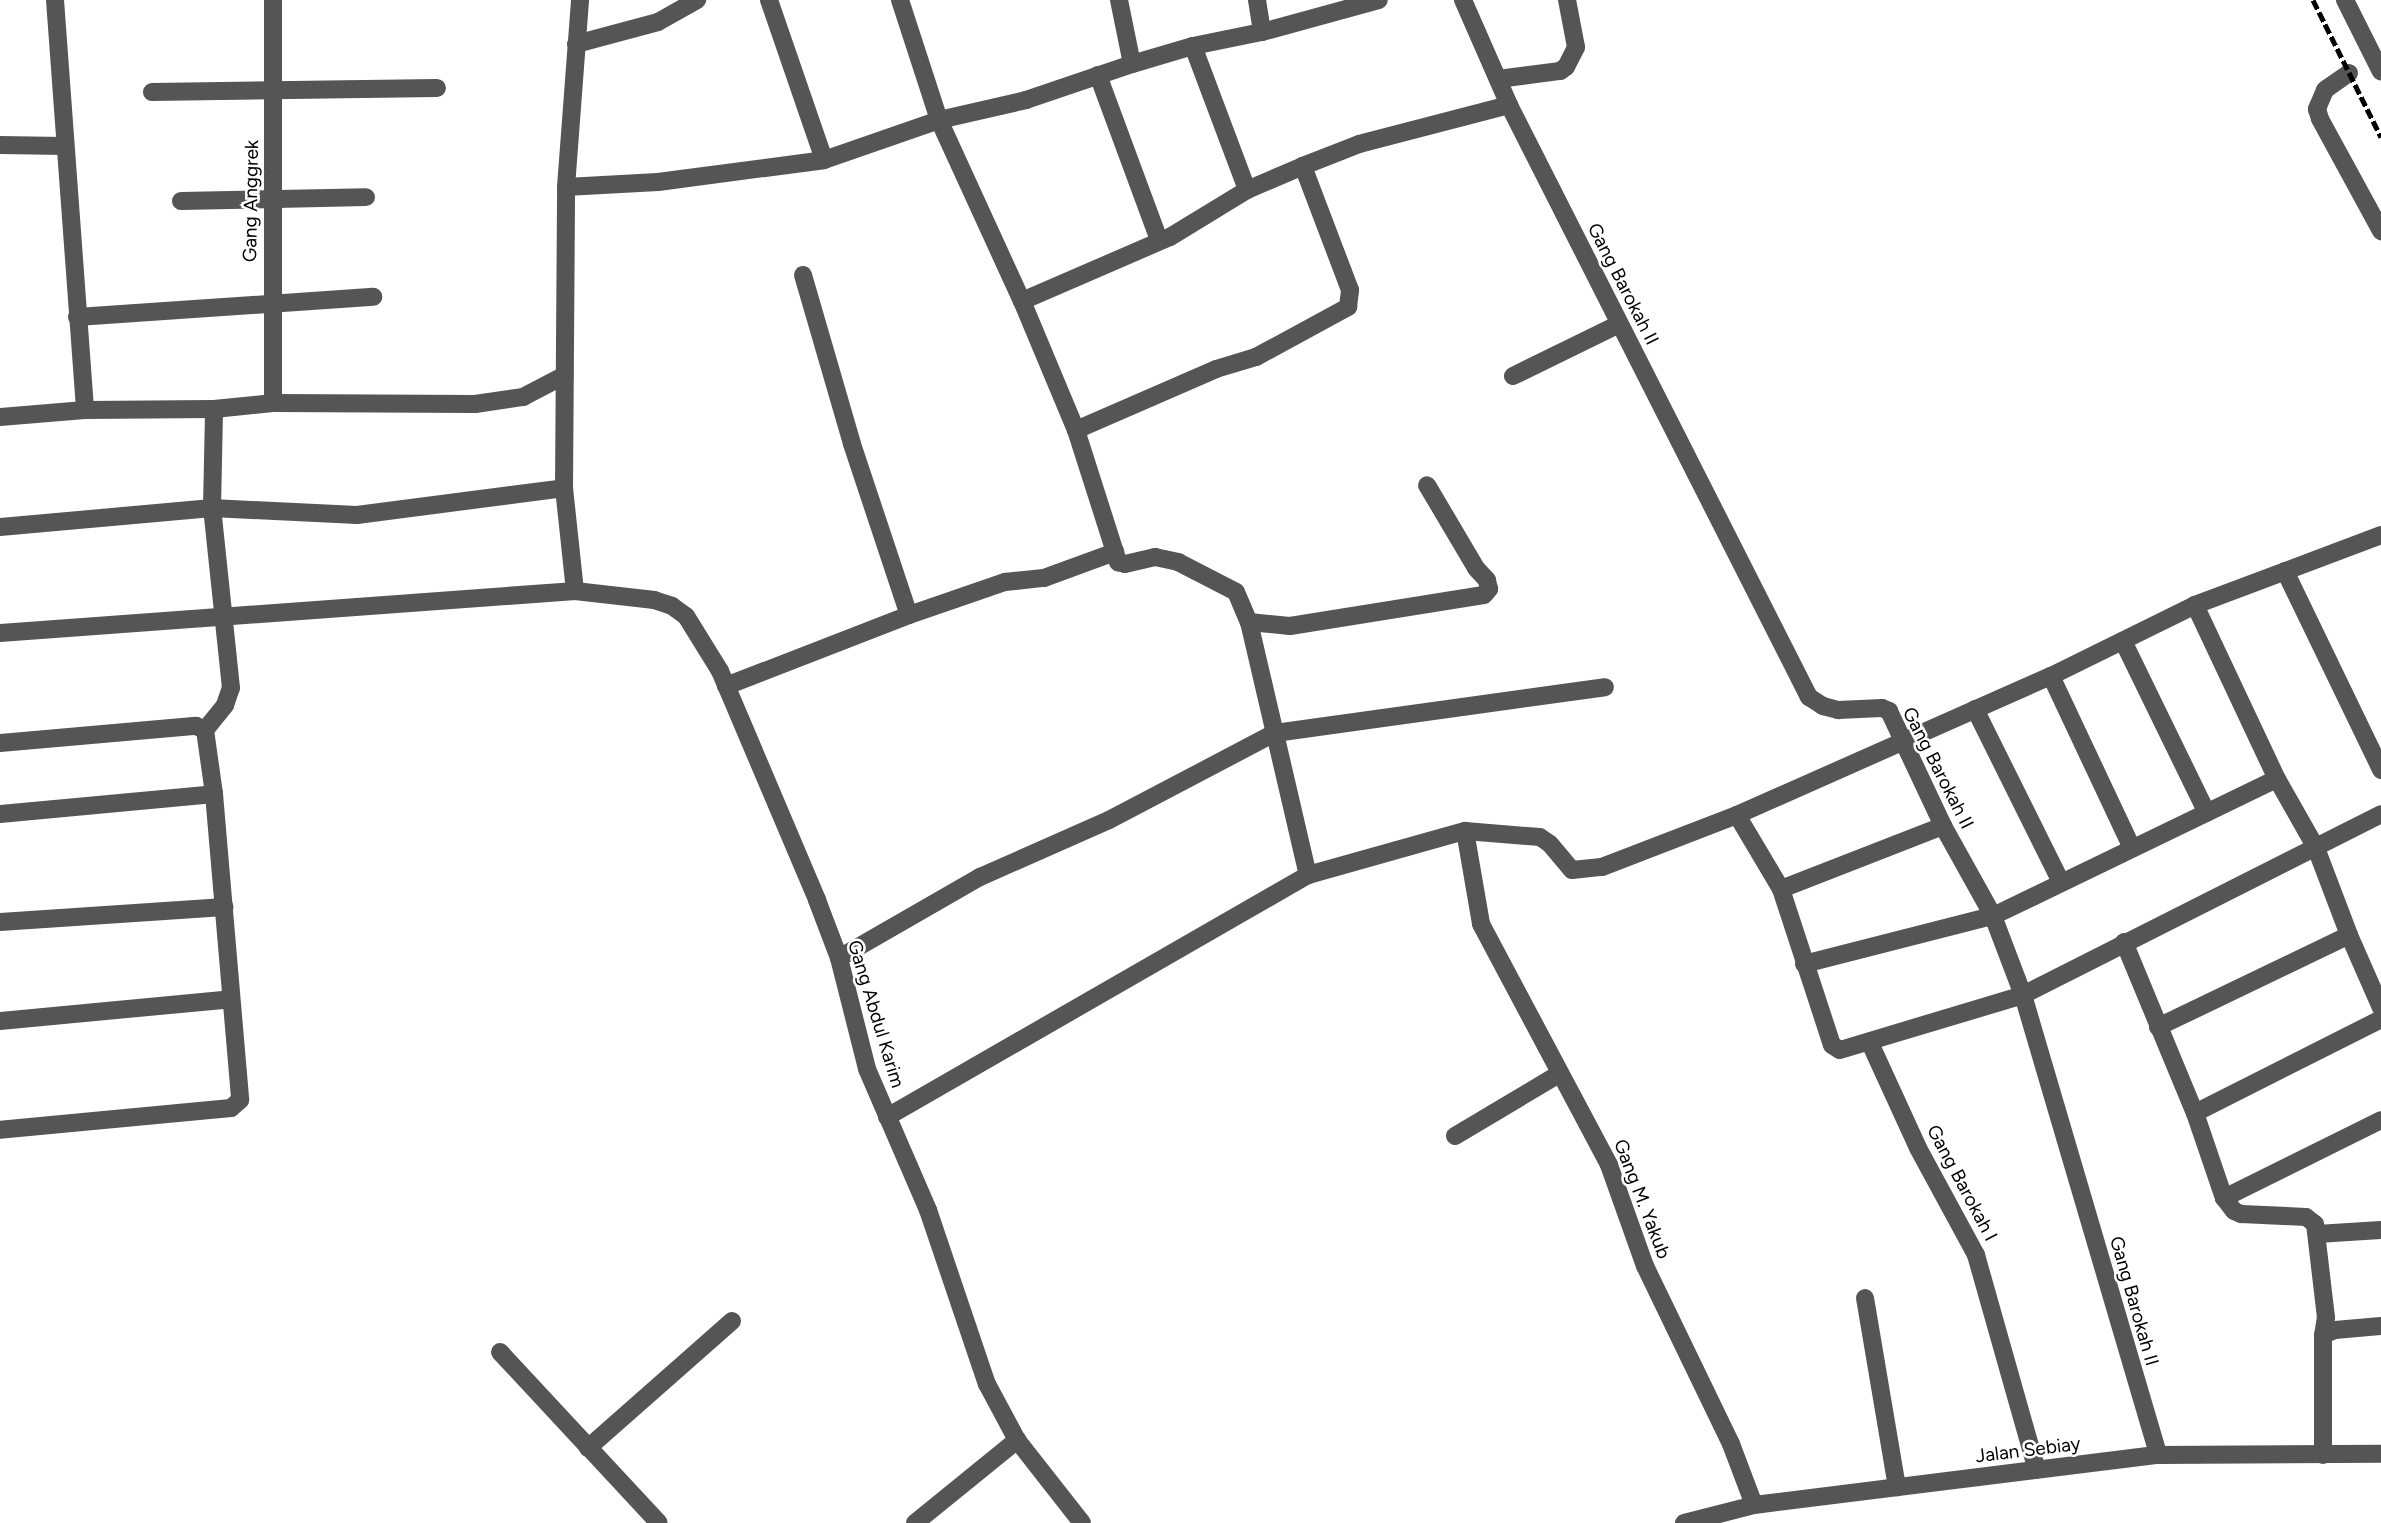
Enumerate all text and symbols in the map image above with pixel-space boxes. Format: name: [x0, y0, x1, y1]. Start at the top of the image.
street label: Gang Anggrek: [239, 140, 263, 262]
street label: Gang Barokah II: [1583, 219, 1663, 349]
street label: Gang Barokah II: [1898, 703, 1978, 833]
street label: Gang Abdul Karim: [843, 937, 909, 1091]
street label: Gang Barokah I: [1922, 1121, 2002, 1245]
street label: Gang M. Yakub: [1609, 1136, 1675, 1262]
street label: Gang Barokah II: [2105, 1234, 2163, 1368]
street label: Jalan Sebiay: [1974, 1432, 2082, 1468]

